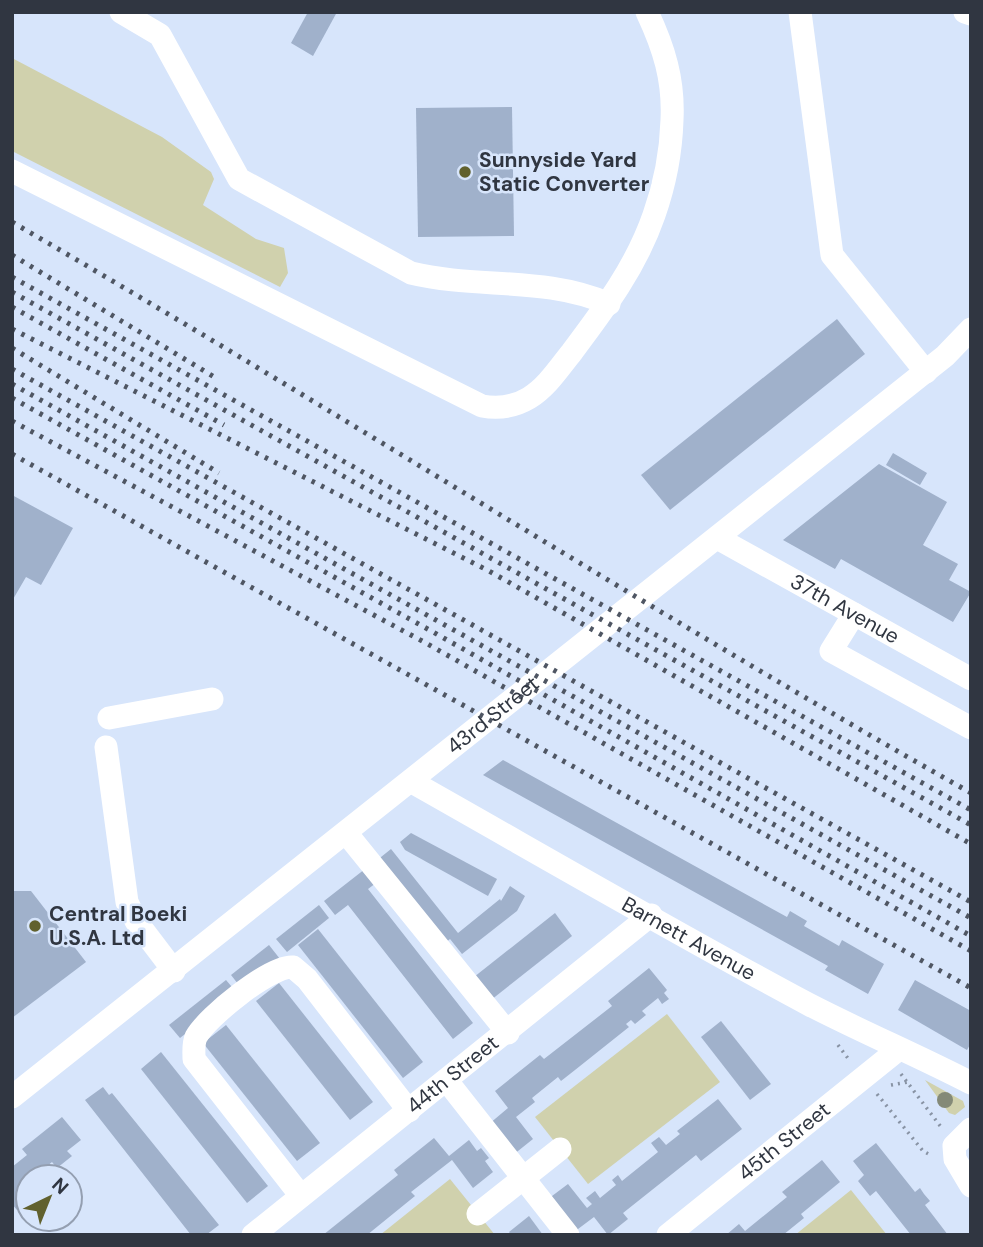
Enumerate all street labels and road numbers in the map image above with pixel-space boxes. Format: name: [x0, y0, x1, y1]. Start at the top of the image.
street label: 37th Avenue: [785, 567, 904, 650]
street label: 43rd Street: [441, 670, 545, 761]
street label: Barnett Avenue: [617, 890, 761, 987]
street label: 44th Street: [401, 1029, 505, 1120]
street label: 45th Street: [732, 1096, 836, 1187]

